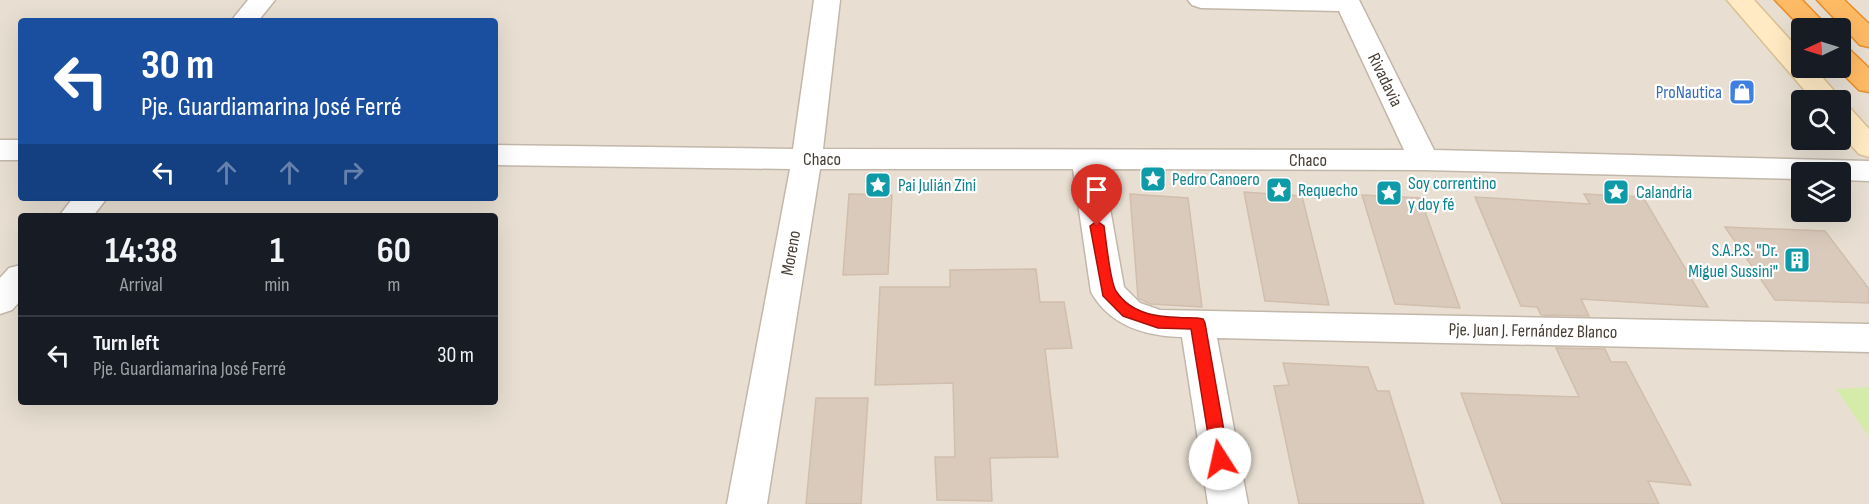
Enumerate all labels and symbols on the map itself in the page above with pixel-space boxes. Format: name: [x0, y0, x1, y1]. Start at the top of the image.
north arrow: [1791, 18, 1851, 78]
street label: Rivadavia: [1363, 50, 1407, 110]
shop icon: ProNautica: [1727, 77, 1757, 107]
place label: ProNautica: [1656, 82, 1722, 103]
street label: Chaco: [803, 149, 841, 170]
street label: Chaco: [1289, 150, 1327, 171]
pin: [1071, 164, 1122, 226]
place icon: Pedro Canoero: [1138, 164, 1168, 194]
place label: Pedro Canoero: [1172, 169, 1260, 190]
place icon: Pai Julián Zini: [863, 170, 893, 200]
place label: Soy correntino y doy fé: [1408, 173, 1497, 215]
place label: Pai Julián Zini: [898, 175, 976, 196]
place icon: Requecho: [1264, 175, 1294, 205]
place icon: Calandria: [1601, 177, 1631, 207]
place icon: Soy correntino y doy fé: [1374, 178, 1404, 208]
place label: Requecho: [1298, 180, 1358, 201]
place label: Calandria: [1636, 182, 1692, 203]
street label: Moreno: [777, 229, 805, 277]
place label: S.A.P.S. "Dr. Miguel Sussini": [1688, 240, 1778, 282]
building icon: S.A.P.S. "Dr. Miguel Sussini": [1782, 245, 1812, 275]
street label: Pje. Juan J. Fernández Blanco: [1448, 319, 1618, 343]
position arrow: [1188, 427, 1252, 491]

